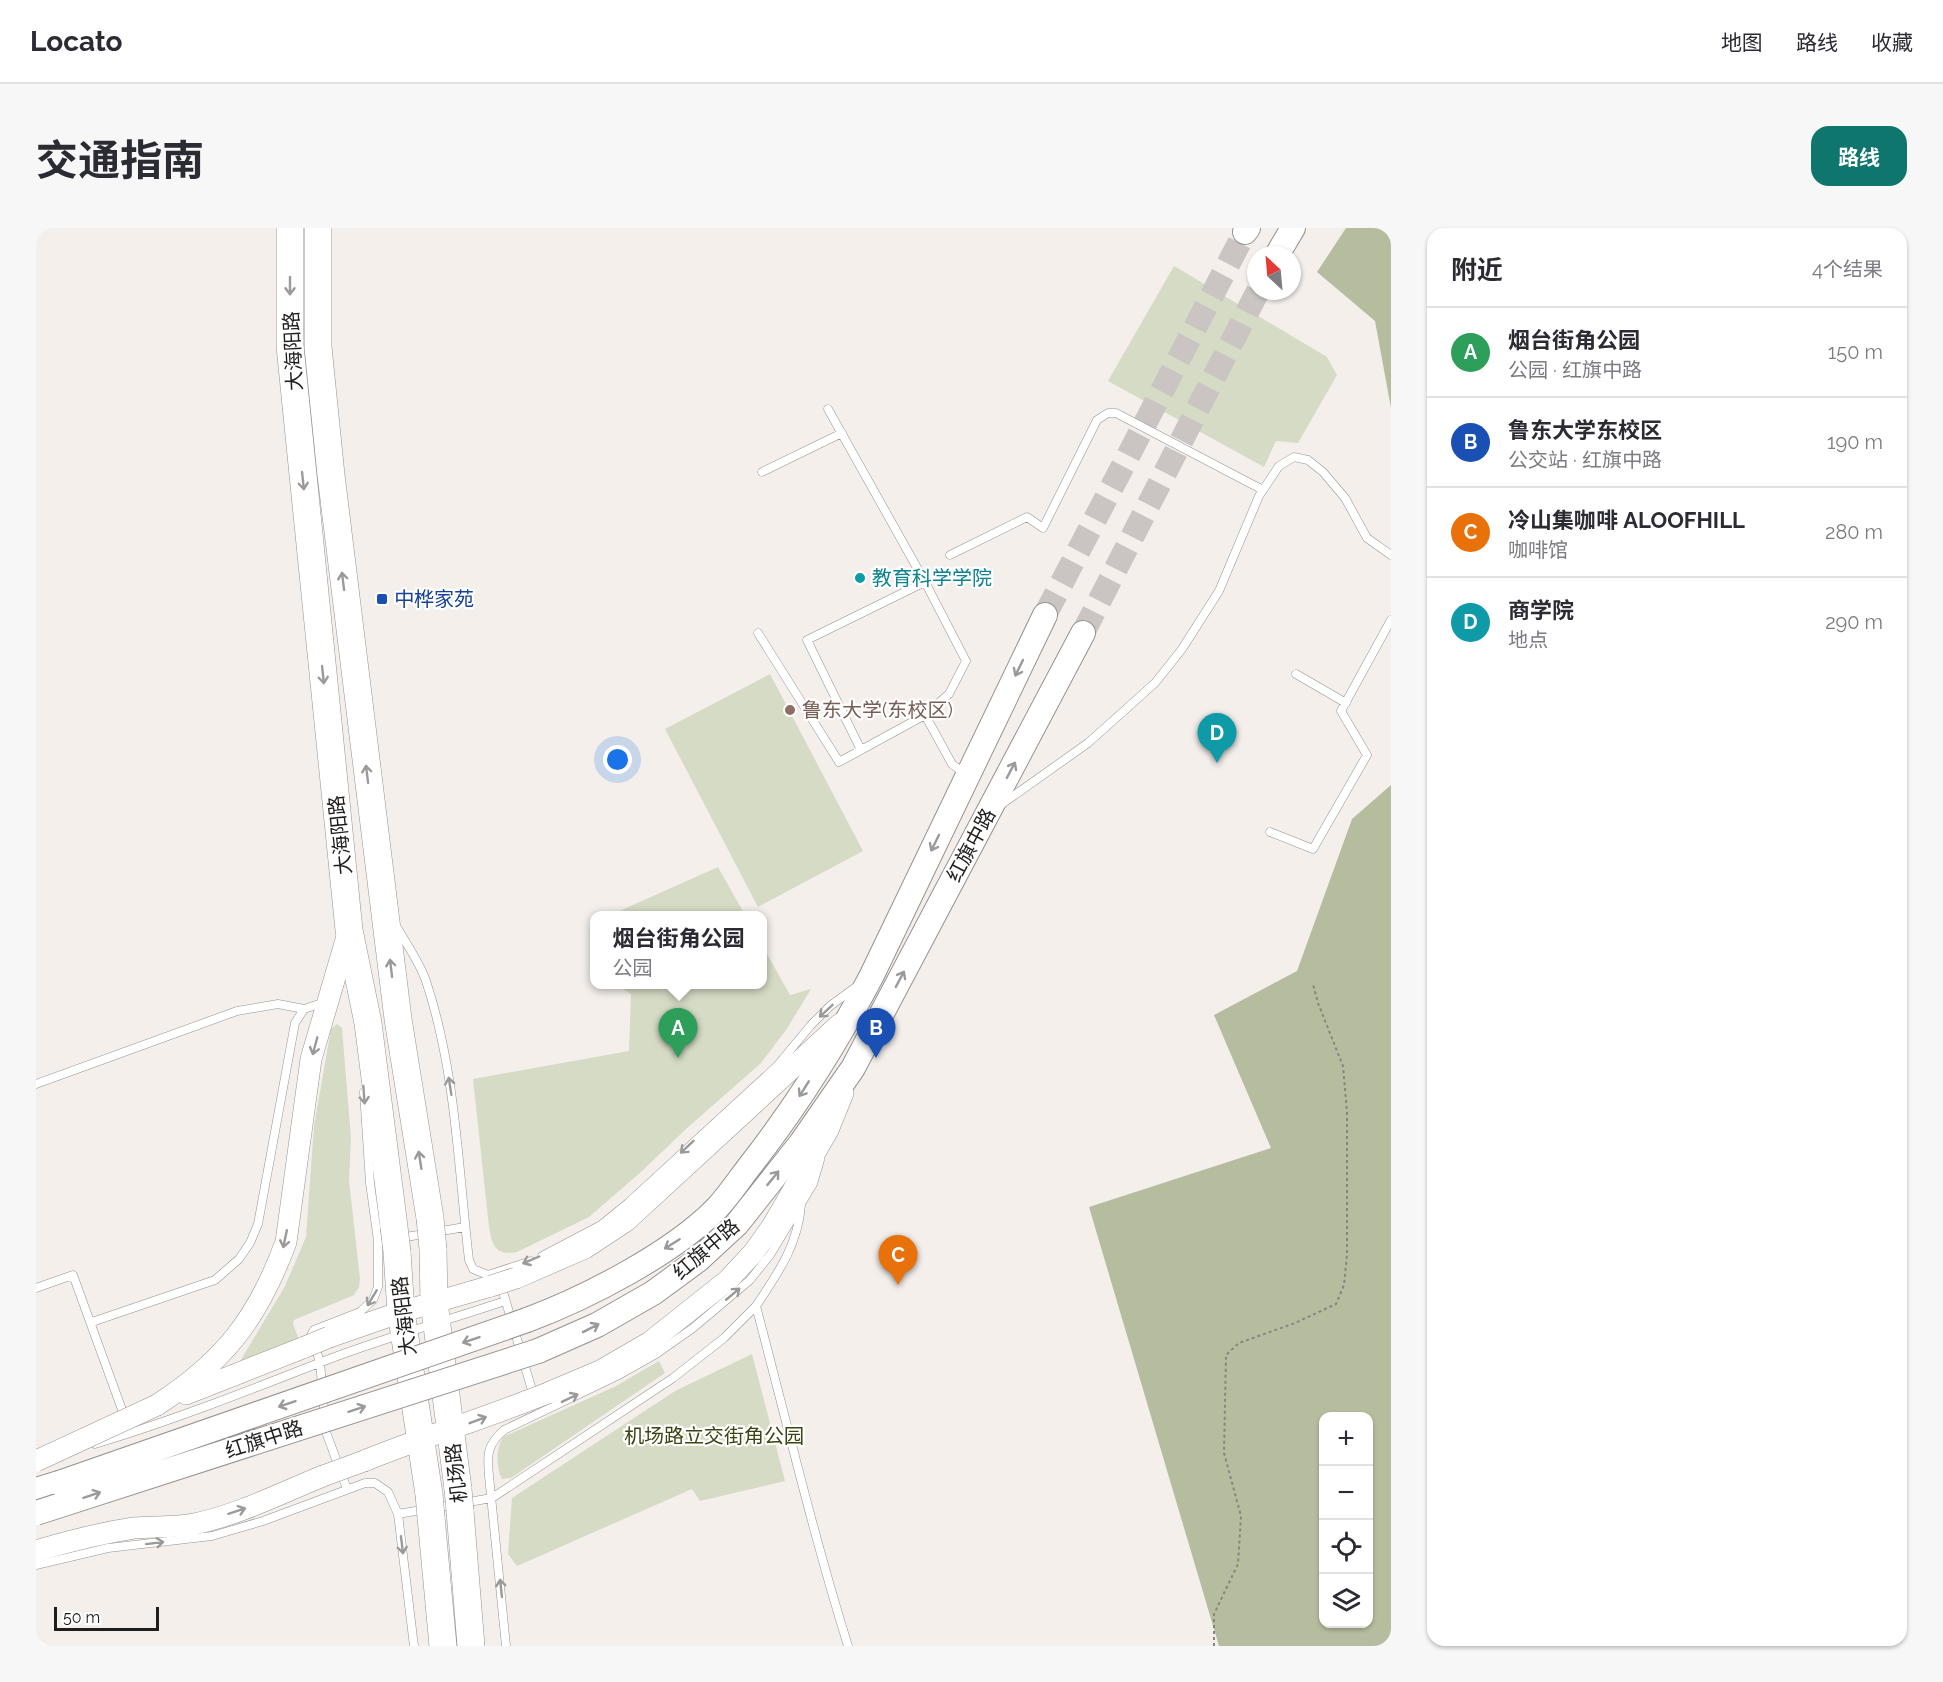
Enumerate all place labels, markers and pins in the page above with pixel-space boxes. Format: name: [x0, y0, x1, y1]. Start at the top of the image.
place label: 教育科学学院: [872, 566, 992, 590]
marker: 教育科学学院: [853, 571, 867, 585]
place label: 中桦家苑: [394, 587, 474, 611]
marker: 中桦家苑: [375, 592, 389, 606]
place label: 鲁东大学(东校区): [802, 698, 953, 722]
marker: 鲁东大学(东校区): [783, 703, 797, 717]
pin: D: [1198, 714, 1236, 763]
pin: A: [658, 1008, 698, 1058]
pin: B: [856, 1008, 896, 1058]
pin: C: [878, 1236, 918, 1285]

